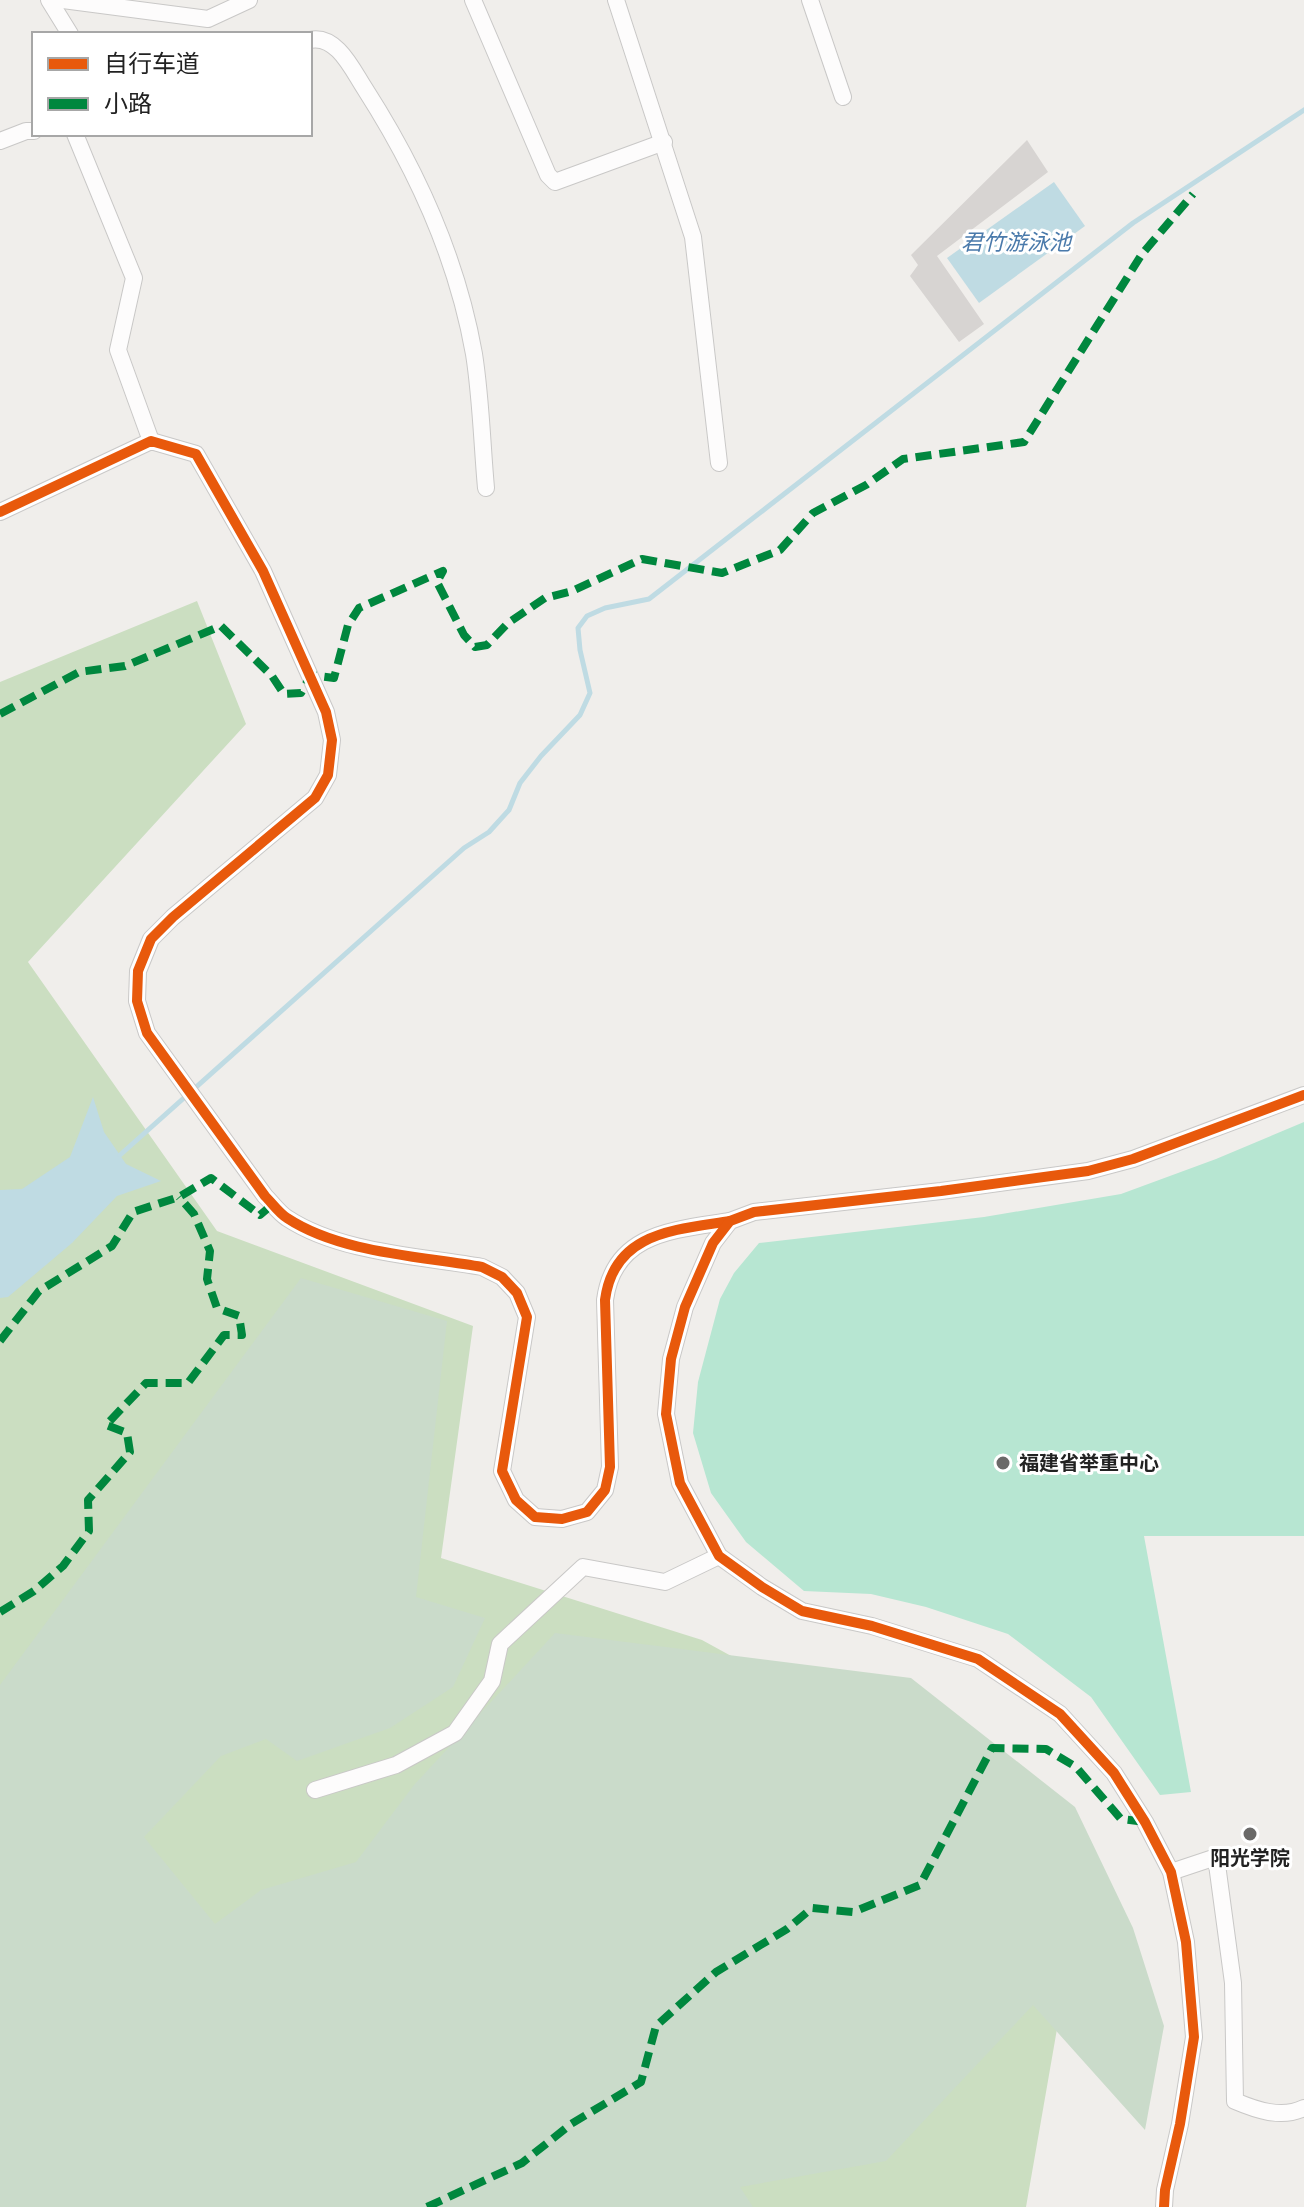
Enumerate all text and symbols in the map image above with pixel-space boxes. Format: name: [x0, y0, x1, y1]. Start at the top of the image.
legend: [32, 32, 312, 136]
text: 自行车道: [104, 47, 200, 79]
text: 小路: [104, 87, 152, 119]
water label: 君竹游泳池: [961, 227, 1073, 257]
place label: 福建省举重中心: [1019, 1449, 1159, 1476]
marker: 福建省举重中心: [994, 1454, 1012, 1472]
marker: 阳光学院: [1241, 1825, 1259, 1843]
place label: 阳光学院: [1210, 1844, 1290, 1871]

